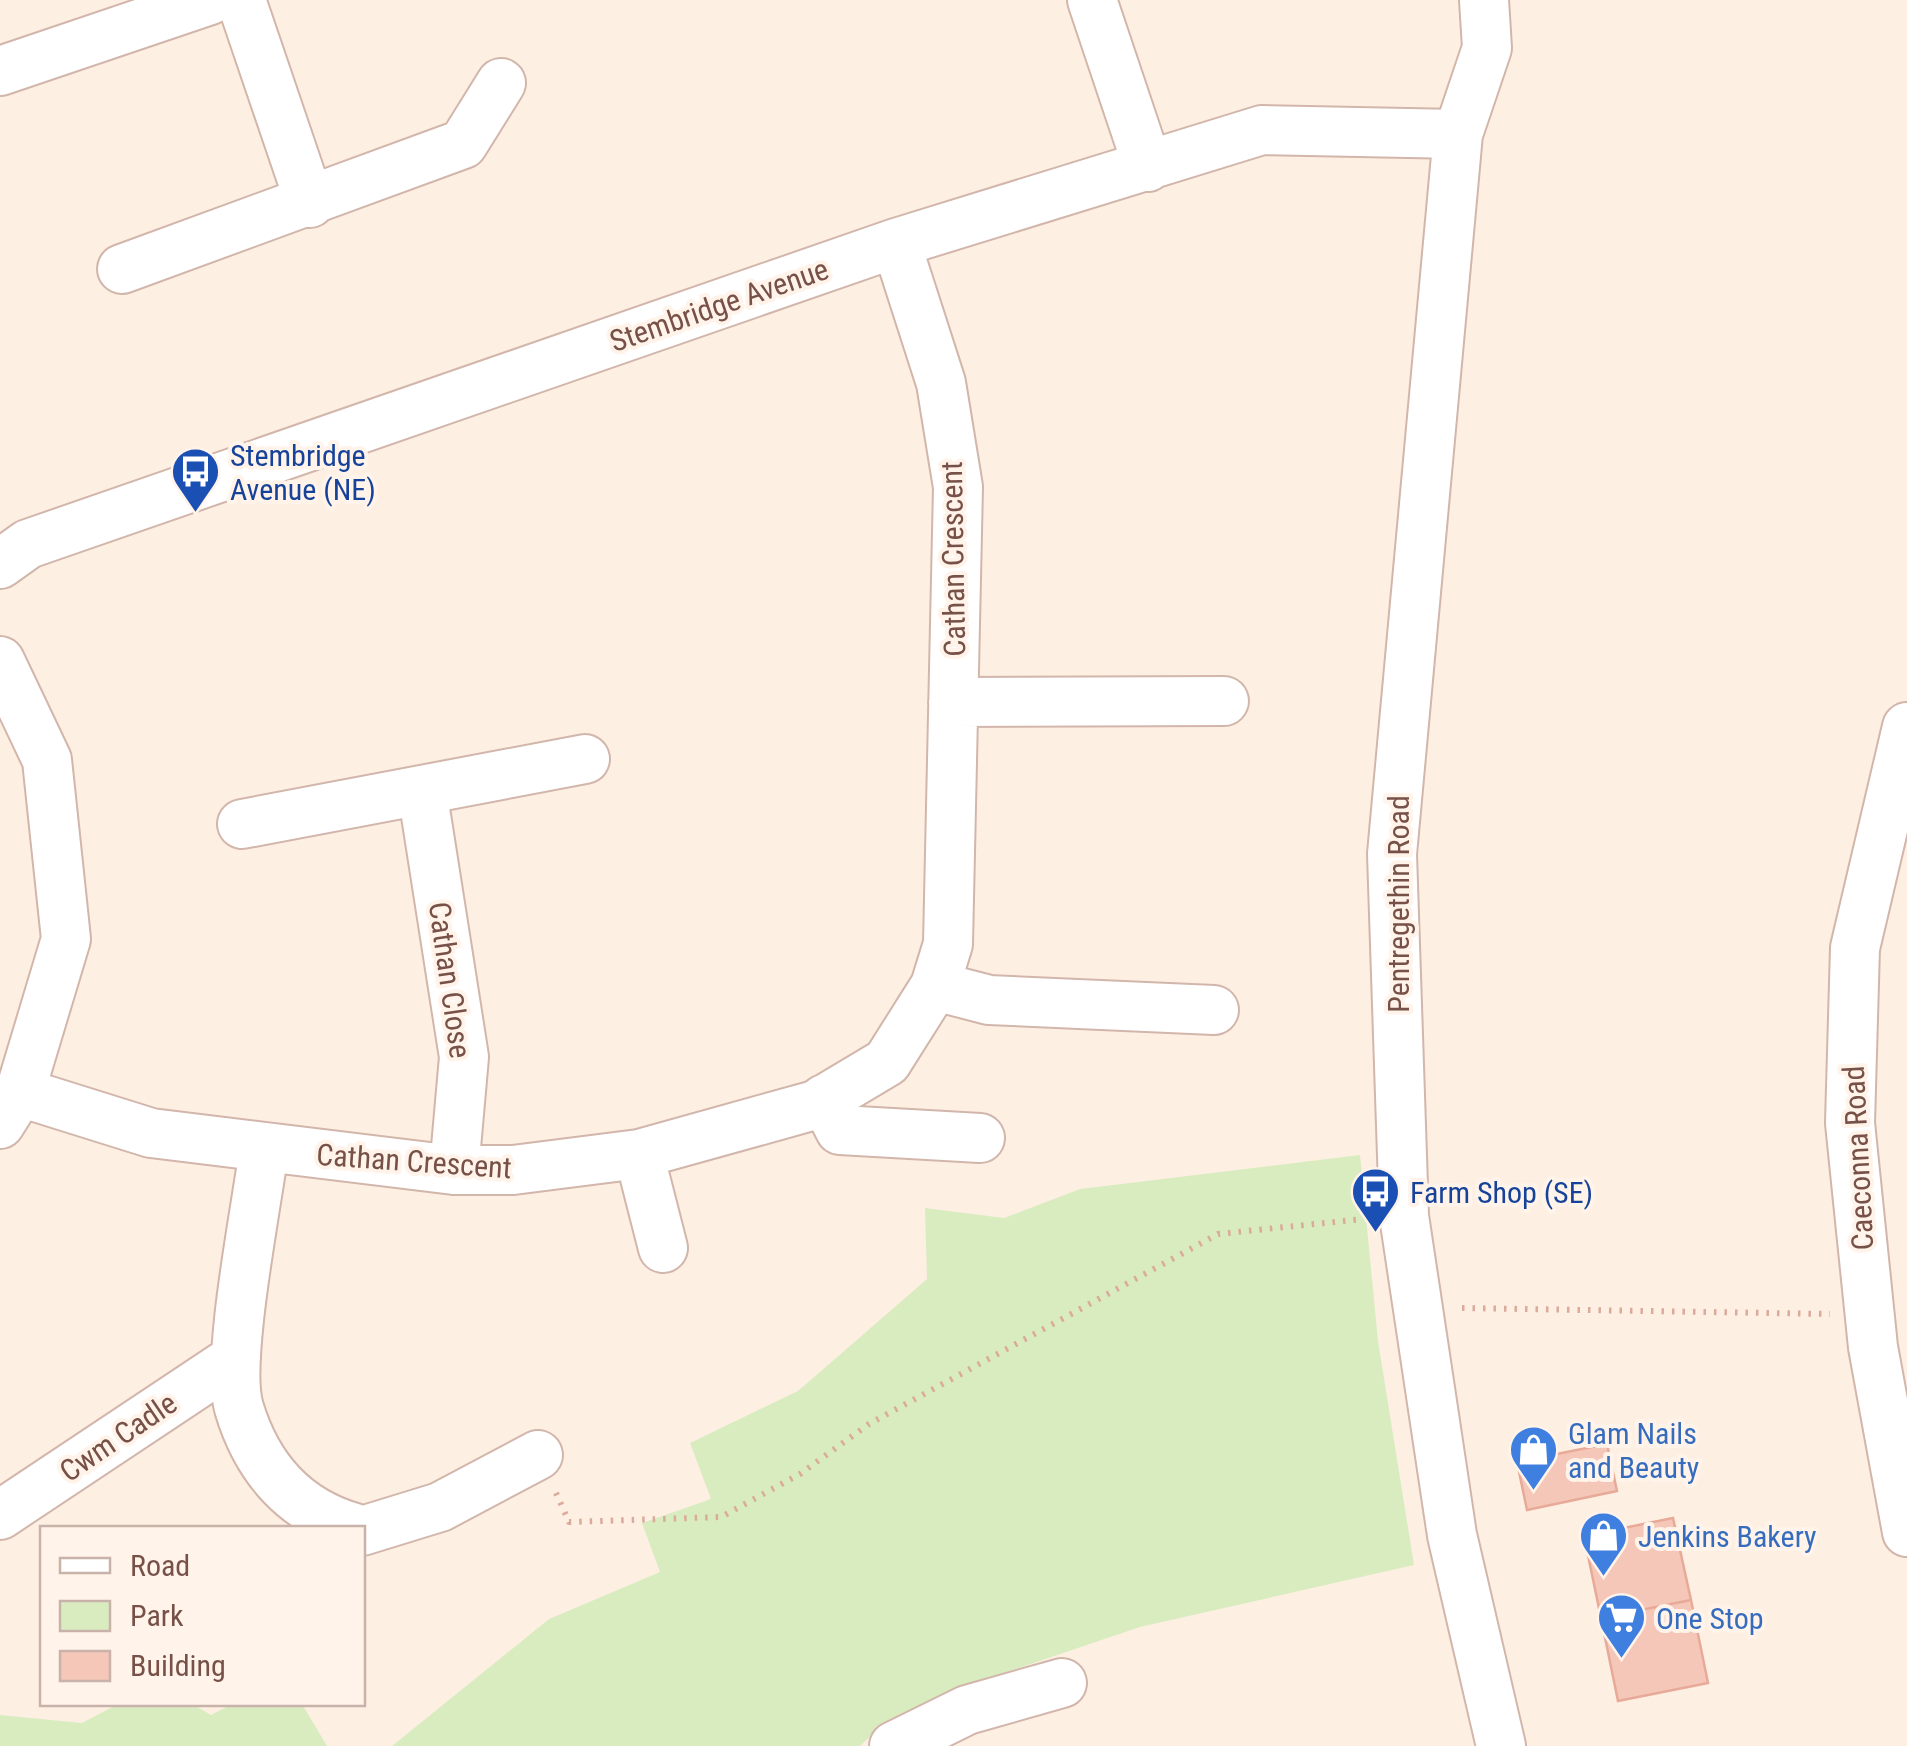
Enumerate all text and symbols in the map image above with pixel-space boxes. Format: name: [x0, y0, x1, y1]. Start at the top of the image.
street label: Stembridge Avenue: [605, 251, 833, 359]
place label: Stembridge Avenue (NE): [230, 438, 376, 507]
bus stop icon: Stembridge Avenue (NE): [169, 446, 221, 514]
street label: Cathan Crescent: [934, 461, 972, 657]
street label: Pentregethin Road: [1381, 795, 1416, 1013]
street label: Cathan Close: [422, 900, 478, 1060]
street label: Caeconna Road: [1836, 1065, 1880, 1251]
street label: Cathan Crescent: [315, 1137, 513, 1185]
bus stop icon: Farm Shop (SE): [1349, 1166, 1401, 1234]
place label: Farm Shop (SE): [1410, 1175, 1593, 1210]
street label: Cwm Cadle: [53, 1385, 183, 1489]
place label: Glam Nails and Beauty: [1568, 1416, 1699, 1485]
shop icon: Glam Nails and Beauty: [1507, 1424, 1559, 1492]
shop icon: Jenkins Bakery: [1577, 1510, 1629, 1578]
place label: Jenkins Bakery: [1638, 1519, 1817, 1554]
legend: [40, 1526, 365, 1706]
text: Road: [130, 1548, 190, 1583]
supermarket icon: One Stop: [1595, 1592, 1647, 1660]
text: Park: [130, 1598, 184, 1633]
place label: One Stop: [1656, 1601, 1764, 1636]
text: Building: [130, 1648, 226, 1683]

